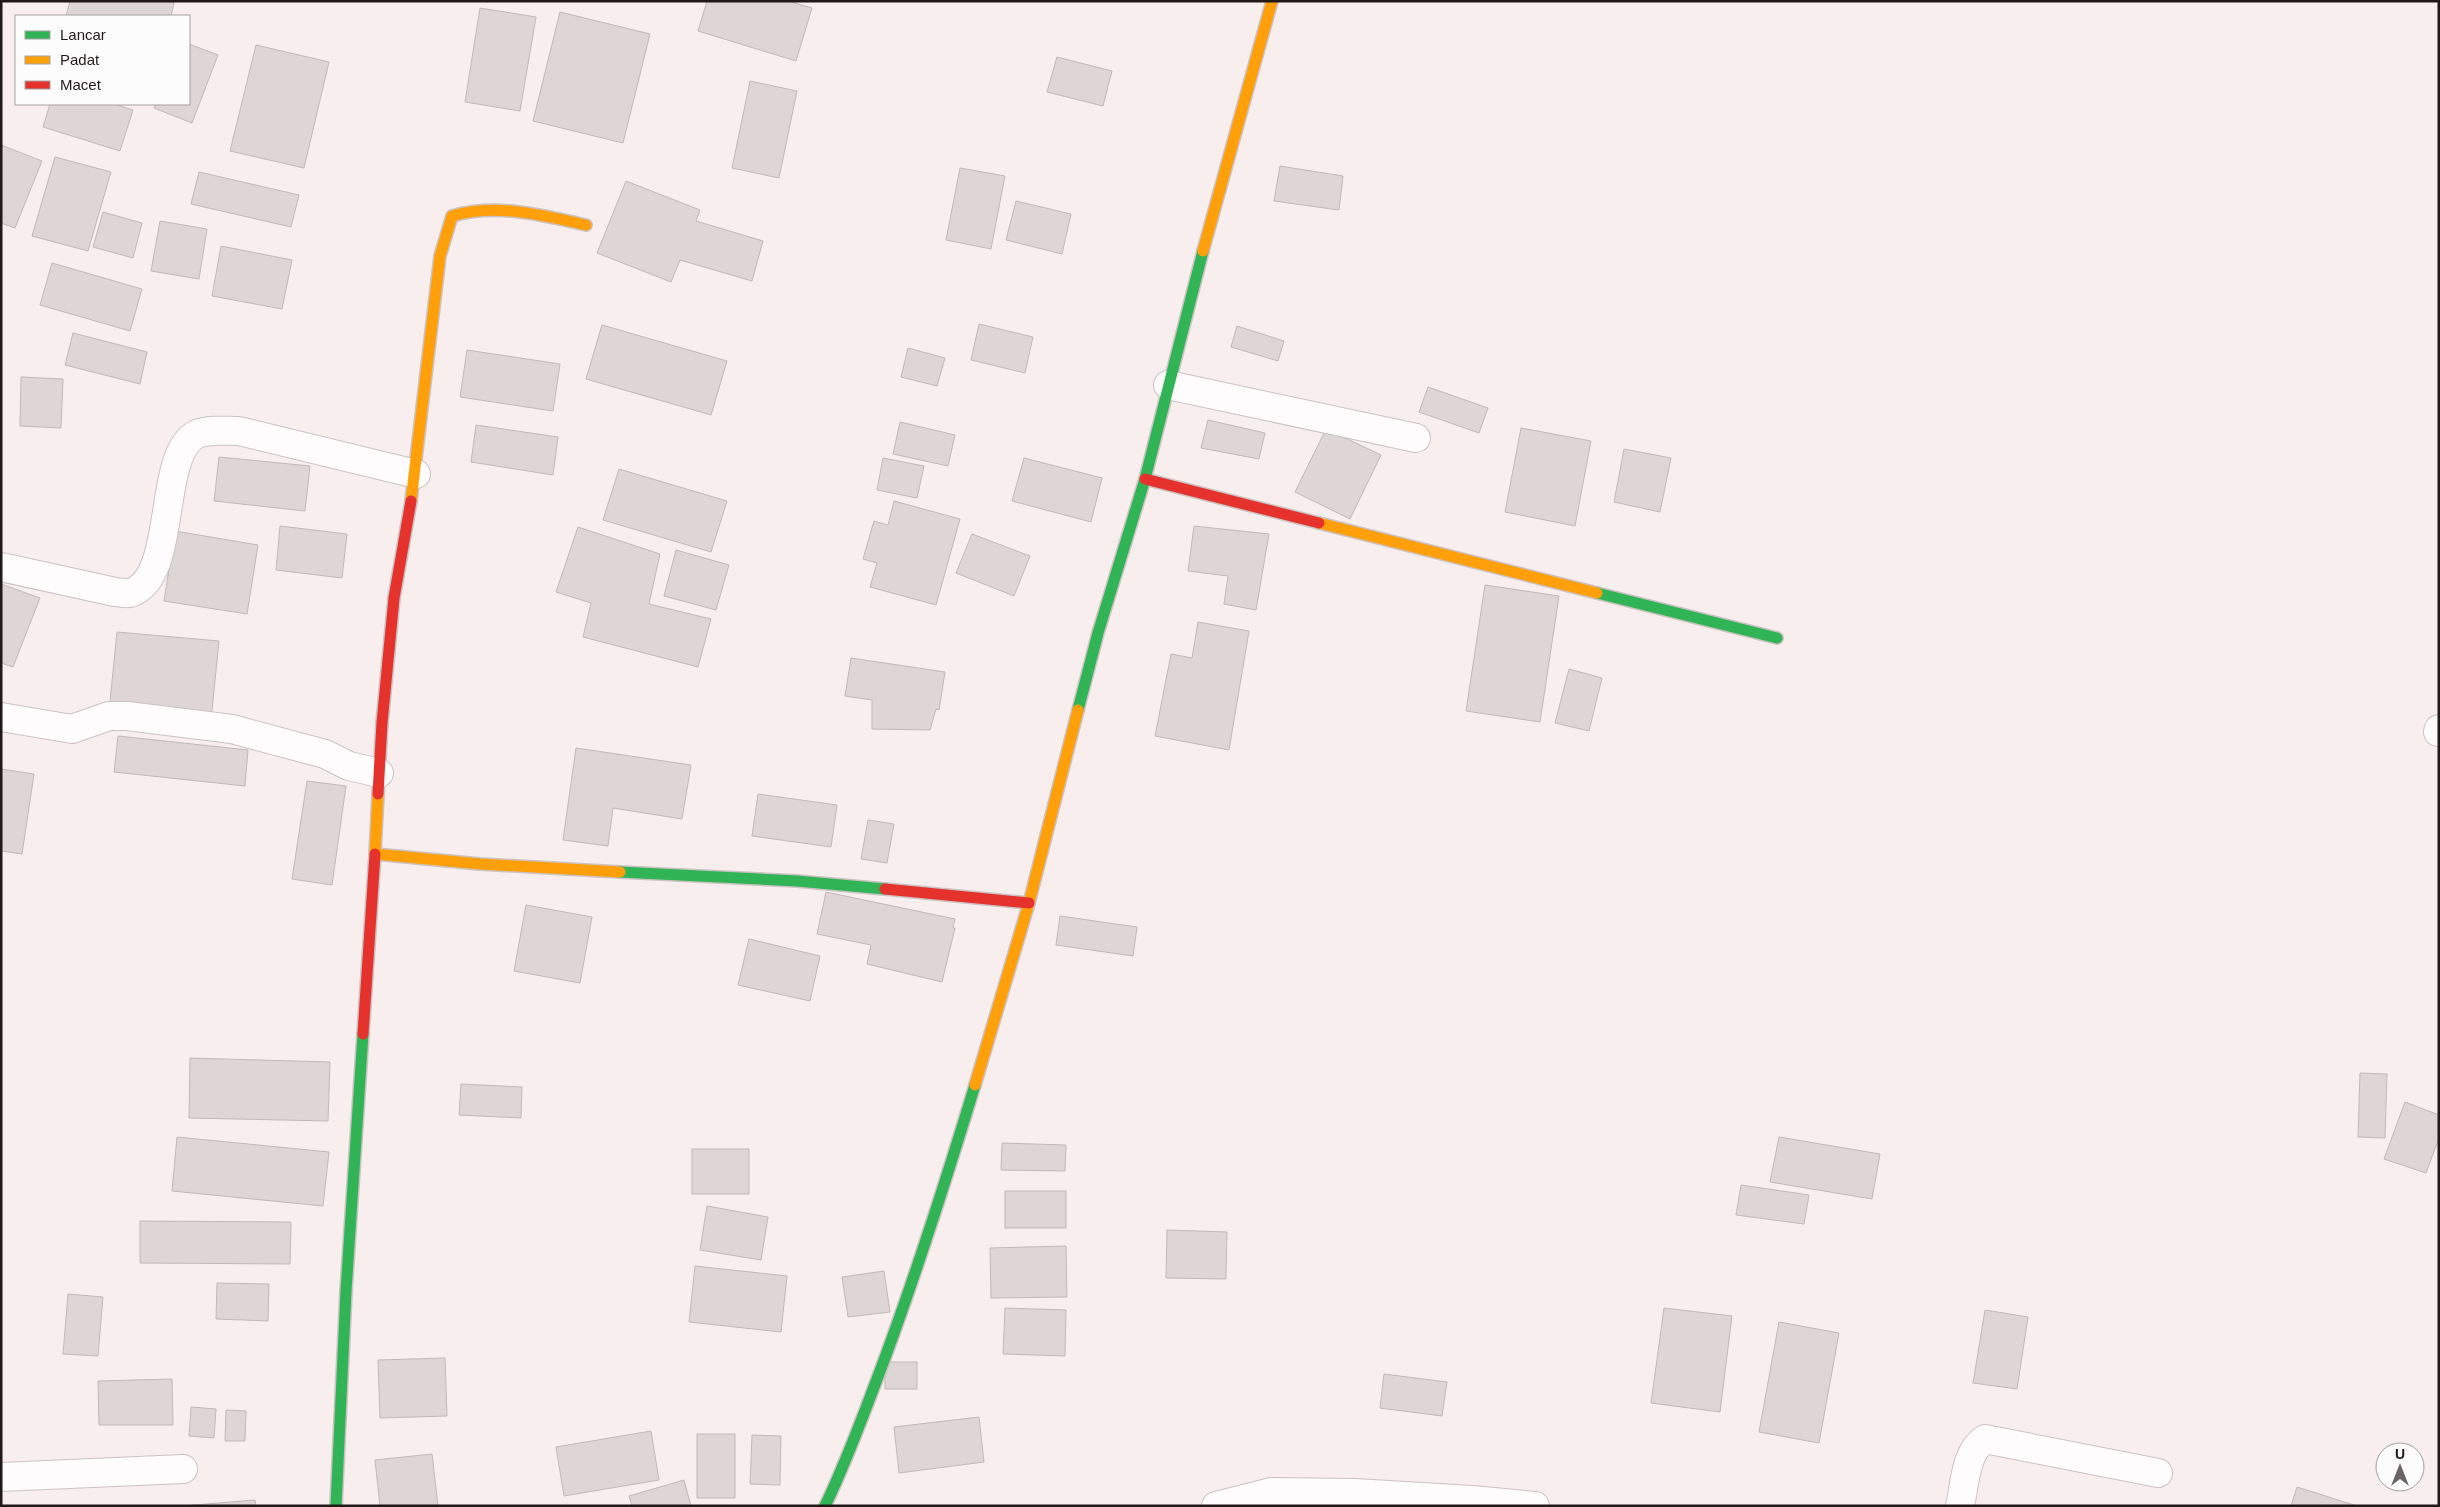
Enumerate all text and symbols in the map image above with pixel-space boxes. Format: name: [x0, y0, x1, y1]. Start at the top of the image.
legend: [15, 15, 190, 105]
text: Lancar: [60, 26, 106, 43]
text: Padat: [60, 51, 100, 68]
text: Macet: [60, 76, 102, 93]
north arrow: [2375, 1442, 2425, 1492]
text: U: [2395, 1446, 2405, 1462]

